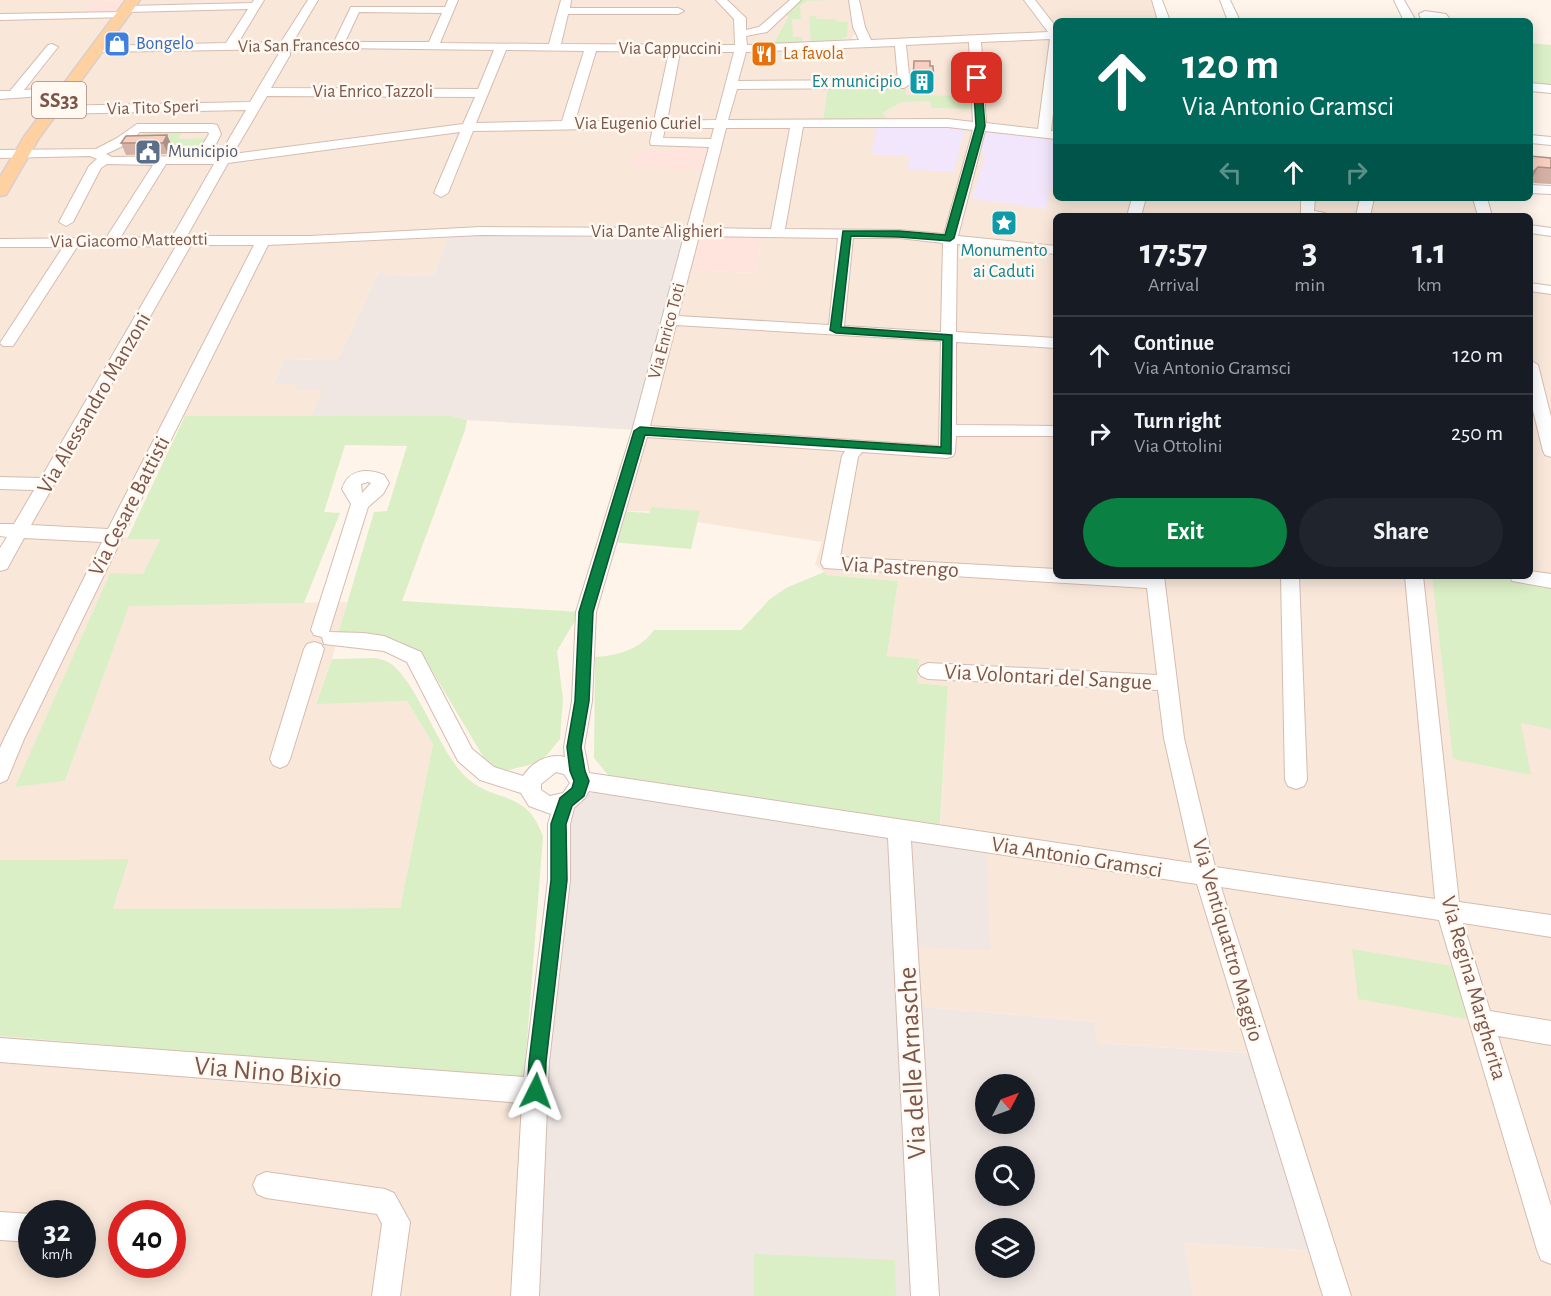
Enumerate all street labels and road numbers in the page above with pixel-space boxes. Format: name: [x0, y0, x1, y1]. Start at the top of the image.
street label: Via San Francesco: [238, 36, 360, 56]
street label: Via Cappuccini: [619, 40, 721, 58]
road number: SS33: [32, 82, 86, 118]
street label: Via Enrico Tazzoli: [313, 83, 433, 101]
street label: Via Tito Speri: [107, 97, 199, 119]
street label: Via Eugenio Curiel: [575, 115, 701, 133]
street label: Via Dante Alighieri: [591, 223, 723, 241]
street label: Via Giacomo Matteotti: [50, 231, 208, 251]
street label: Via Enrico Toti: [646, 281, 688, 381]
street label: Via Alessandro Manzoni: [33, 309, 155, 497]
street label: Via Cesare Battisti: [84, 433, 174, 579]
street label: Via Pastrengo: [841, 553, 959, 581]
street label: Via Volontari del Sangue: [944, 661, 1152, 693]
street label: Via Antonio Gramsci: [990, 833, 1164, 881]
street label: Via Ventiquattro Maggio: [1189, 836, 1267, 1044]
street label: Via Regina Margherita: [1437, 894, 1511, 1082]
street label: Via delle Arnasche: [893, 966, 931, 1160]
street label: Via Nino Bixio: [193, 1052, 343, 1092]

